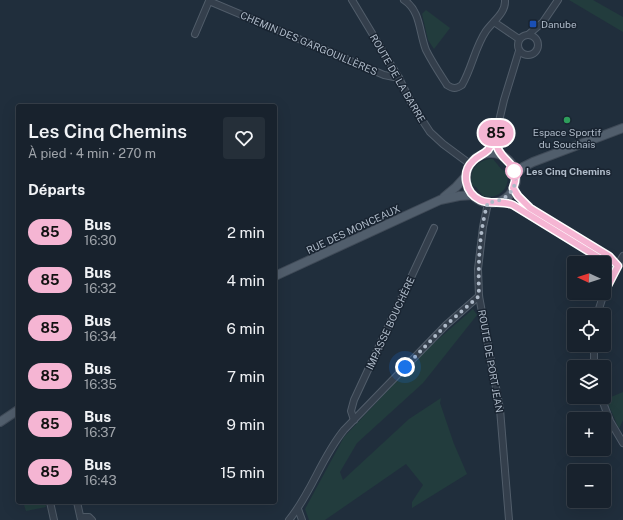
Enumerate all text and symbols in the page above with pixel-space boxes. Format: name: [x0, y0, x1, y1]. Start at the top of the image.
street label: CHEMIN DES GARGOUILLÈRES: [239, 9, 380, 78]
place label: Danube: [541, 18, 577, 30]
marker: Danube: [528, 19, 538, 29]
street label: ROUTE DE LA BARRE: [368, 32, 428, 124]
marker: Espace Sportif du Souchais: [562, 115, 572, 125]
button: heart: [223, 117, 265, 159]
text: Les Cinq Chemins: [28, 120, 187, 142]
line badge: 85: [478, 120, 514, 146]
text: 85: [487, 125, 505, 141]
place label: Espace Sportif du Souchais: [533, 126, 601, 150]
text: À pied · 4 min · 270 m: [28, 146, 156, 161]
marker: Les Cinq Chemins: [505, 162, 523, 180]
place label: Les Cinq Chemins: [526, 165, 611, 177]
text: Départs: [28, 181, 85, 198]
street label: RUE DES MONCEAUX: [304, 202, 402, 256]
text: Bus: [84, 216, 111, 233]
text: 85: [41, 224, 59, 240]
text: 2 min: [227, 224, 265, 241]
text: 16:30: [84, 233, 116, 248]
north arrow: [567, 256, 611, 300]
map controls: [567, 256, 611, 508]
text: Bus: [84, 264, 111, 281]
text: 85: [41, 272, 59, 288]
text: 4 min: [226, 272, 265, 289]
street label: IMPASSE BOUCHÈRE: [363, 275, 417, 371]
text: 16:32: [84, 281, 116, 296]
button: locate: [567, 308, 611, 352]
street label: ROUTE DE PORT JEAN: [476, 309, 506, 413]
text: Bus: [84, 312, 111, 329]
text: 85: [41, 320, 59, 336]
text: 6 min: [227, 320, 265, 337]
text: 16:34: [84, 329, 117, 344]
your location: [395, 357, 415, 377]
text: Bus: [84, 360, 111, 377]
button: layers: [567, 360, 611, 404]
text: 85: [41, 368, 59, 384]
text: 7 min: [227, 368, 265, 385]
text: 16:35: [84, 377, 117, 392]
text: Bus: [84, 408, 111, 425]
button: +: [567, 412, 611, 456]
text: 85: [41, 416, 59, 432]
text: 9 min: [227, 416, 265, 433]
text: 16:37: [84, 425, 116, 440]
text: Bus: [84, 456, 111, 473]
text: 85: [41, 464, 59, 480]
text: 15 min: [220, 464, 265, 481]
button: −: [567, 464, 611, 508]
text: 16:43: [84, 473, 117, 488]

